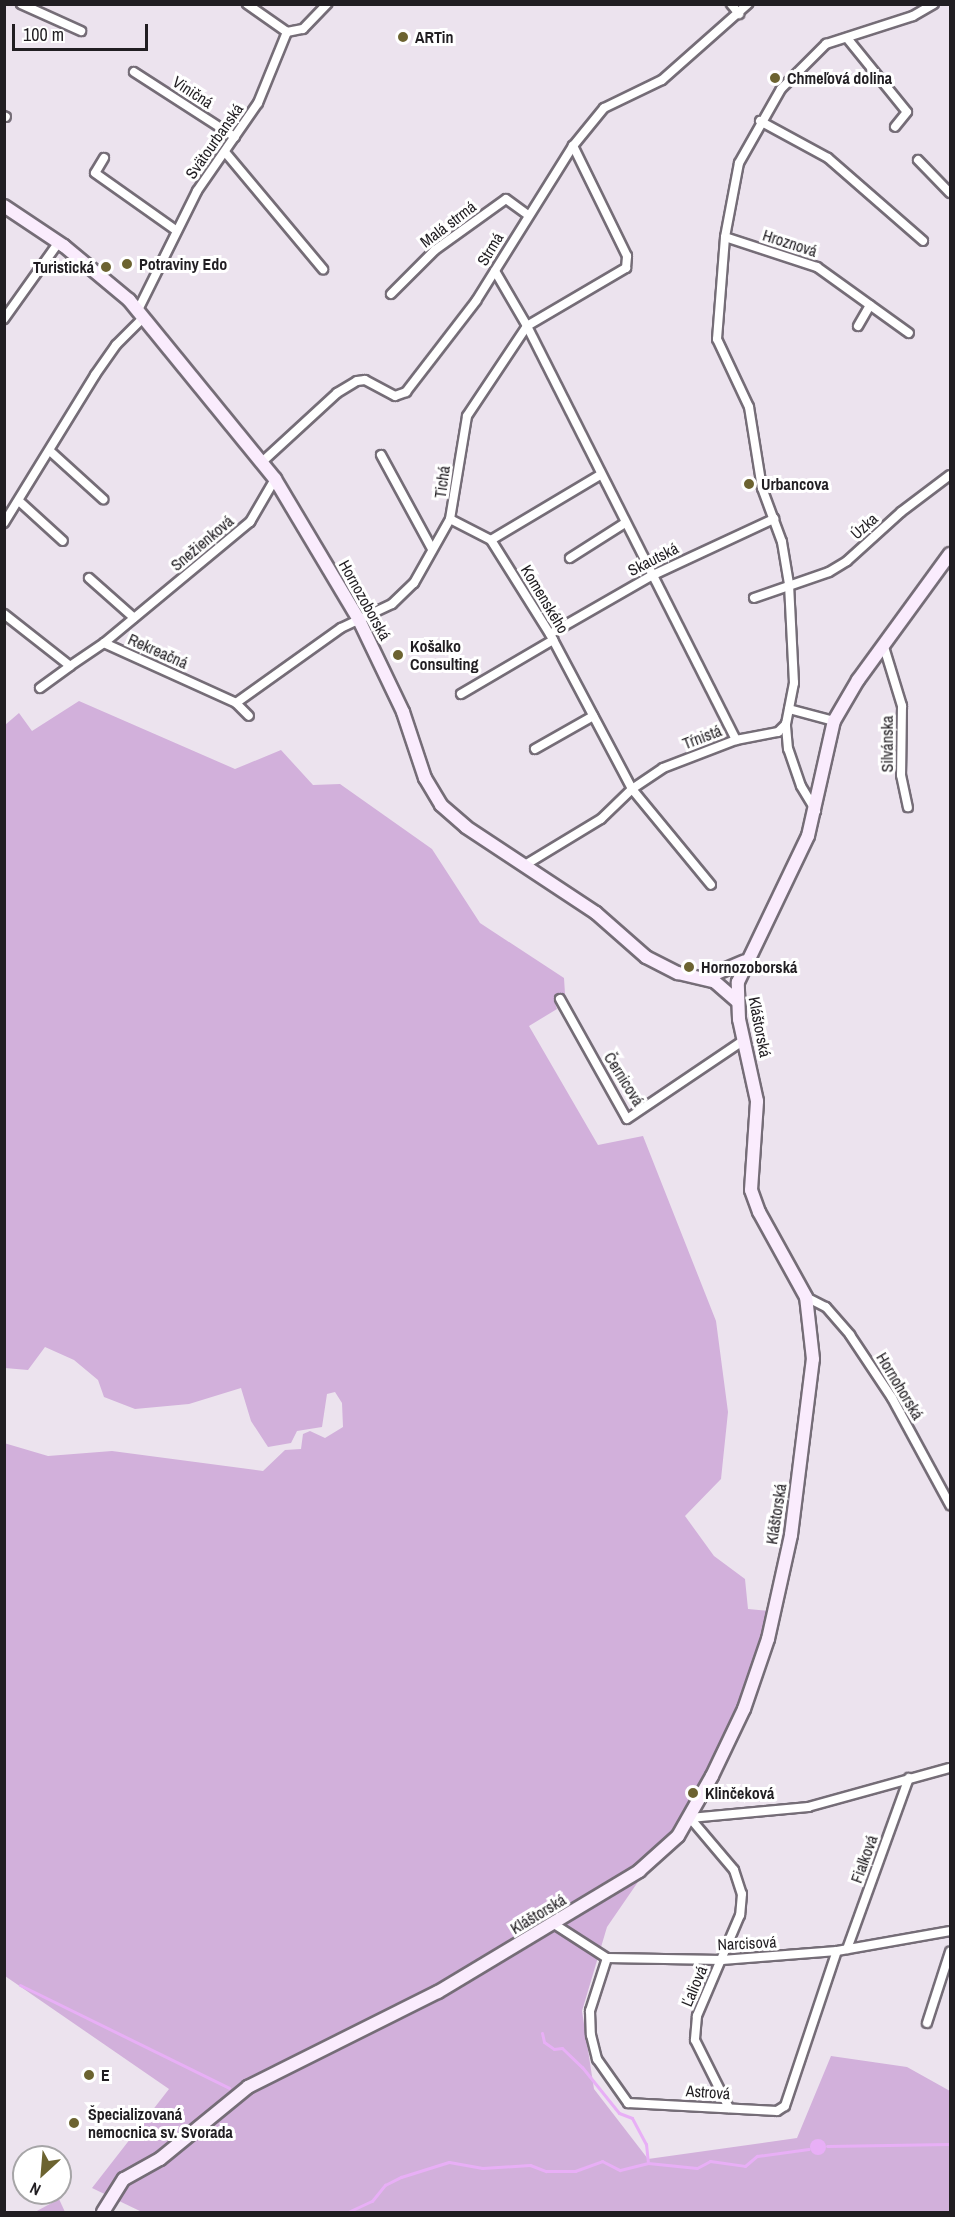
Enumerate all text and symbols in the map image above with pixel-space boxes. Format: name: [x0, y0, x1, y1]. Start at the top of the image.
scale bar: [15, 12, 152, 50]
text: 100 m: [23, 22, 64, 47]
place label: ARTin: [415, 27, 453, 47]
marker: ARTin: [396, 30, 410, 44]
place label: Chmeľová dolina: [787, 68, 892, 88]
marker: Chmeľová dolina: [768, 71, 782, 85]
street label: Viničná: [169, 72, 217, 112]
street label: Svätourbanská: [181, 100, 247, 182]
street label: Malá strmá: [416, 197, 480, 251]
street label: Hroznová: [760, 225, 820, 261]
street label: Strmá: [473, 229, 507, 269]
place label: Potraviny Edo: [139, 254, 227, 274]
place label: Turistická: [33, 257, 94, 277]
marker: Potraviny Edo: [120, 257, 134, 271]
marker: Turistická: [99, 260, 113, 274]
street label: Tichá: [430, 465, 454, 499]
place label: Urbancova: [761, 474, 829, 494]
marker: Urbancova: [742, 477, 756, 491]
street label: Úzka: [846, 509, 882, 543]
street label: Snežienková: [167, 511, 237, 575]
street label: Skautská: [625, 538, 681, 580]
street label: Hornozoborská: [335, 556, 395, 644]
street label: Komenského: [517, 561, 573, 637]
street label: Rekreačná: [125, 629, 191, 673]
place label: Košalko Consulting: [410, 636, 479, 674]
marker: Košalko Consulting: [391, 648, 405, 662]
street label: Silvánska: [877, 716, 897, 772]
street label: Tŕnistá: [680, 721, 724, 753]
place label: Hornozoborská: [701, 957, 797, 977]
marker: Hornozoborská: [682, 960, 696, 974]
street label: Kláštorská: [745, 995, 775, 1059]
street label: Černicová: [600, 1049, 648, 1109]
street label: Hornohorská: [872, 1349, 928, 1423]
street label: Kláštorská: [762, 1482, 790, 1546]
place label: Klinčeková: [705, 1783, 774, 1803]
marker: Klinčeková: [686, 1786, 700, 1800]
street label: Fialková: [846, 1832, 882, 1886]
street label: Kláštorská: [507, 1890, 569, 1938]
street label: Narcisová: [717, 1932, 777, 1954]
street label: Ľaliová: [677, 1963, 711, 2009]
place label: E: [101, 2065, 110, 2085]
marker: E: [82, 2068, 96, 2082]
street label: Astrová: [685, 2081, 731, 2103]
place label: Špecializovaná nemocnica sv. Svorada: [88, 2104, 233, 2142]
marker: Špecializovaná nemocnica sv. Svorada: [65, 2114, 83, 2132]
north arrow: [12, 2145, 72, 2205]
text: N: [26, 2177, 44, 2201]

